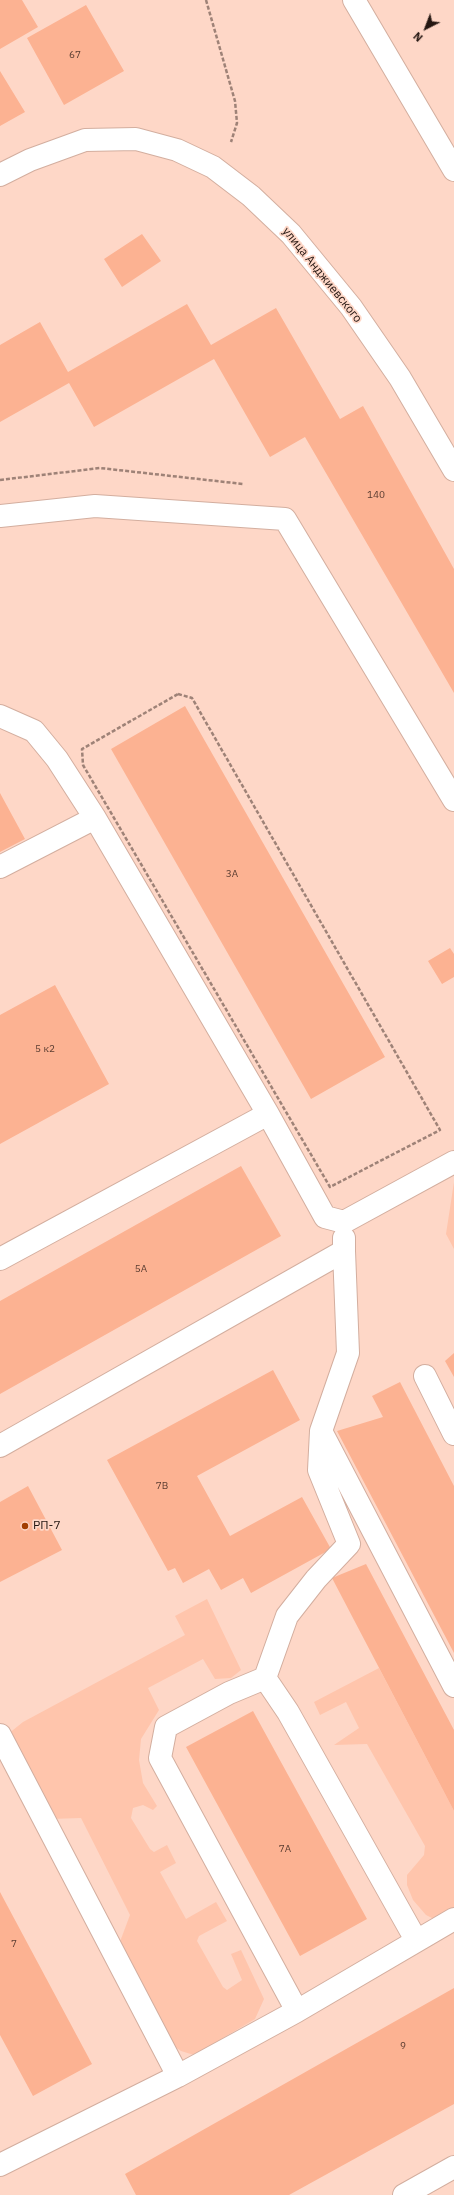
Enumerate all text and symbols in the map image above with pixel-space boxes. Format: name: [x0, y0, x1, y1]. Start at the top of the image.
north arrow: [406, 8, 446, 48]
text: N: [410, 29, 426, 45]
house number: 67: [69, 49, 81, 61]
street label: улица Анджиевского: [279, 224, 365, 326]
house number: 140: [367, 489, 385, 501]
house number: 3А: [226, 868, 238, 880]
house number: 5 к2: [35, 1043, 55, 1055]
house number: 5А: [135, 1263, 147, 1275]
house number: 7В: [156, 1480, 168, 1492]
place label: РП-7: [33, 1519, 61, 1533]
marker: РП-7: [20, 1521, 30, 1531]
house number: 7А: [279, 1843, 291, 1855]
house number: 7: [11, 1938, 17, 1950]
house number: 9: [400, 2040, 406, 2052]

